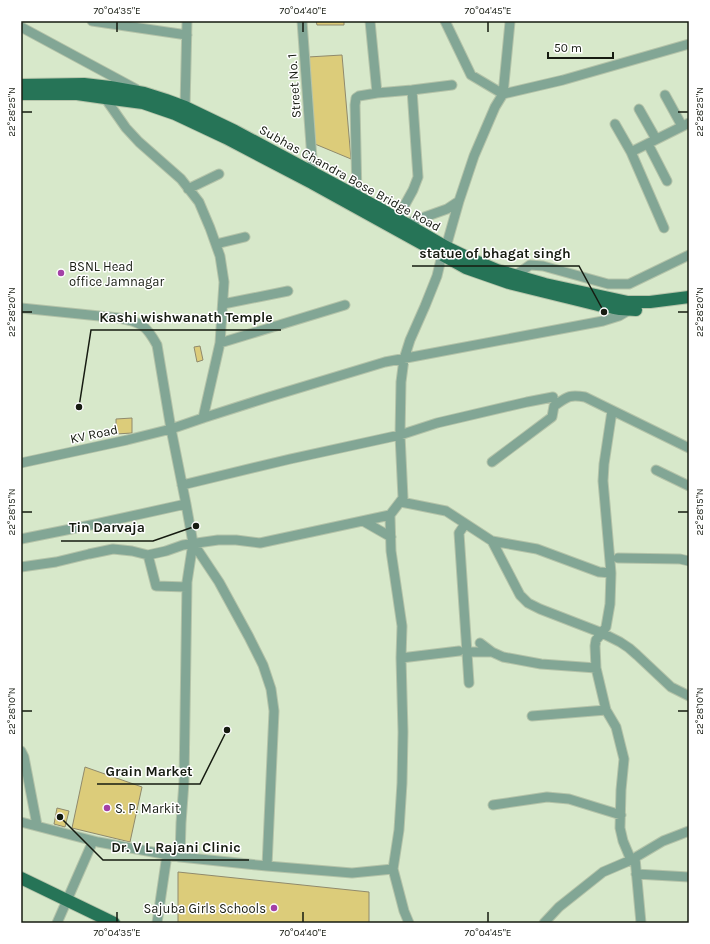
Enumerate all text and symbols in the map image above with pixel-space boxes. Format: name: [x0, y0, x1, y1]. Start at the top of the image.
text: 70°04'35"E: [93, 5, 141, 17]
text: 70°04'40"E: [279, 5, 327, 17]
text: 70°04'45"E: [465, 5, 511, 17]
scale bar: [548, 34, 613, 60]
text: 50 m: [554, 41, 582, 55]
street label: Street No. 1: [284, 53, 304, 119]
text: 22°28'25"N: [6, 87, 18, 137]
text: 22°28'25"N: [694, 87, 706, 137]
street label: Subhas Chandra Bose Bridge Road: [257, 122, 443, 234]
callout: statue of bhagat singh: [412, 240, 579, 266]
text: statue of bhagat singh: [419, 245, 571, 262]
place label: BSNL Head office Jamnagar: [69, 259, 164, 289]
marker: BSNL Head office Jamnagar: [56, 268, 66, 278]
text: 22°28'20"N: [6, 287, 18, 337]
text: 22°28'20"N: [694, 287, 706, 337]
callout: Kashi wishwanath Temple: [91, 304, 281, 330]
text: Kashi wishwanath Temple: [99, 309, 273, 326]
street label: KV Road: [69, 422, 119, 446]
text: 22°28'15"N: [6, 488, 18, 536]
text: 22°28'15"N: [694, 488, 706, 536]
callout: Tin Darvaja: [61, 515, 153, 541]
text: Tin Darvaja: [69, 519, 145, 536]
text: 22°28'10"N: [6, 687, 18, 735]
text: 22°28'10"N: [694, 687, 706, 735]
callout: Grain Market: [97, 758, 200, 784]
text: Grain Market: [105, 763, 193, 780]
place label: S. P. Markit: [115, 801, 180, 816]
marker: S. P. Markit: [102, 803, 112, 813]
callout: Dr. V L Rajani Clinic: [103, 834, 249, 860]
text: Dr. V L Rajani Clinic: [111, 839, 241, 856]
place label: Sajuba Girls Schools: [143, 901, 266, 916]
marker: Sajuba Girls Schools: [269, 903, 279, 913]
text: 70°04'35"E: [93, 927, 141, 939]
text: 70°04'40"E: [279, 927, 327, 939]
text: 70°04'45"E: [465, 927, 511, 939]

